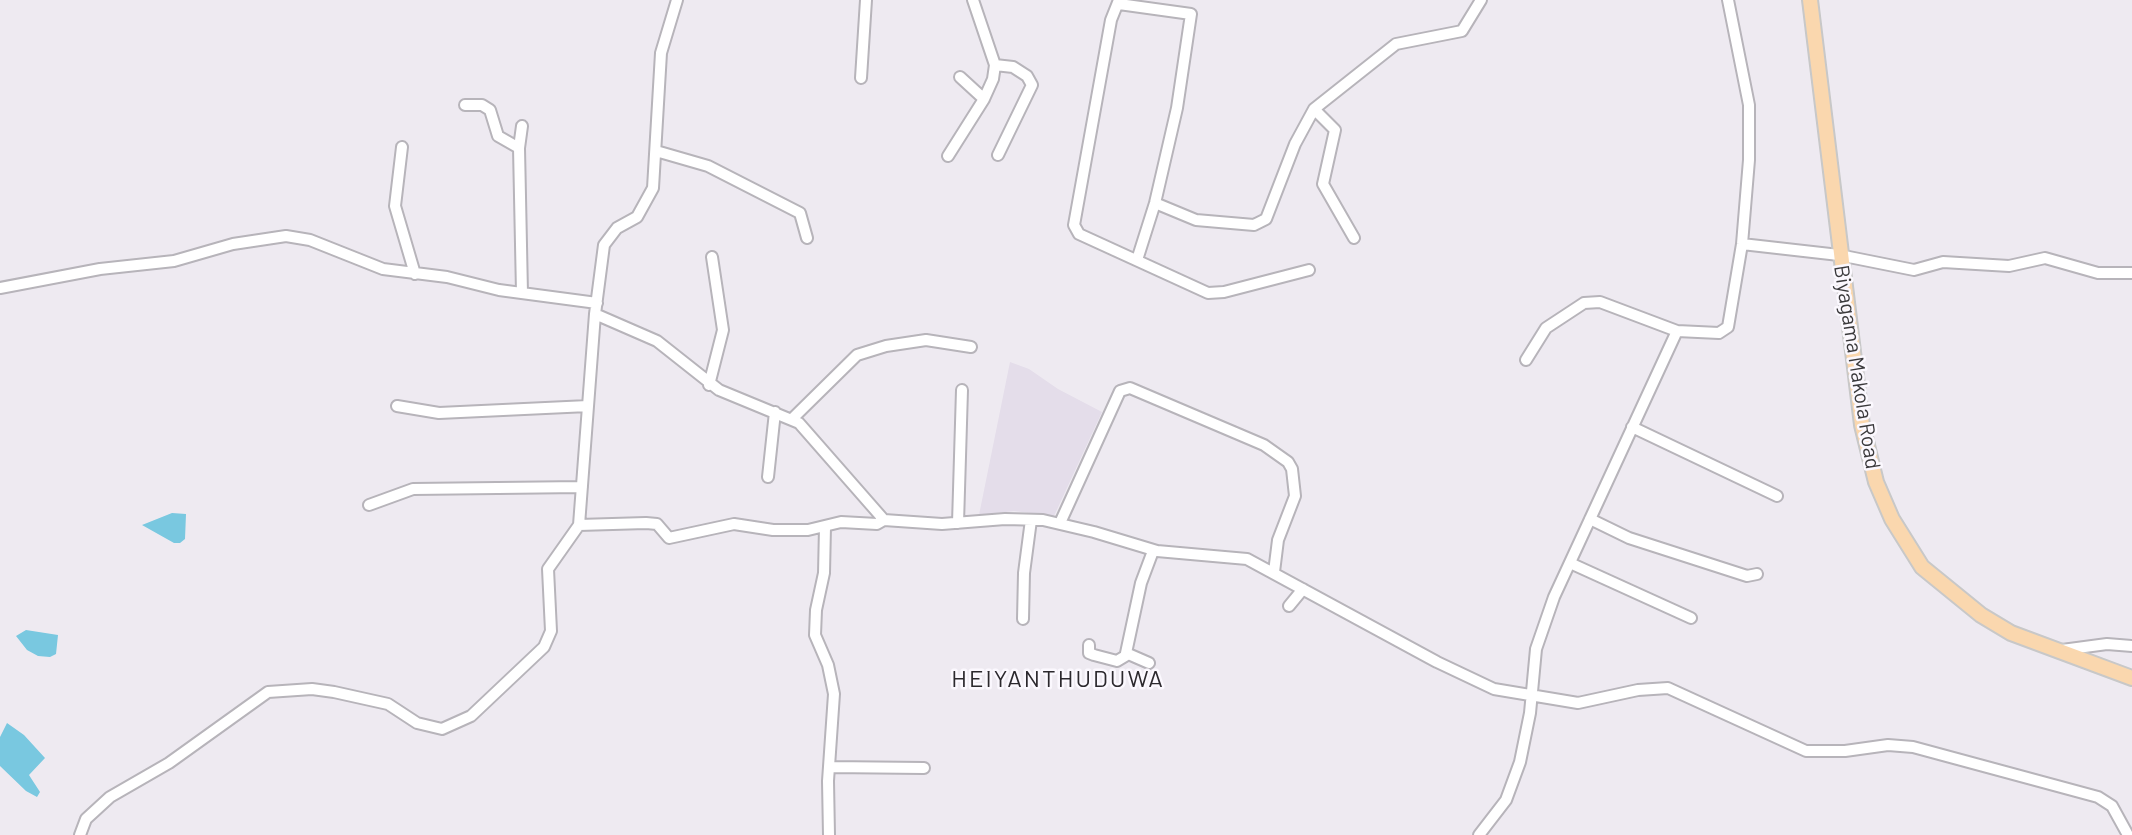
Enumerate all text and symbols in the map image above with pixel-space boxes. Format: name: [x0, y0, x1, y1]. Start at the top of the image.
street label: Biyagama Makola Road: [1828, 263, 1886, 471]
district label: HEIYANTHUDUWA: [953, 665, 1163, 693]

